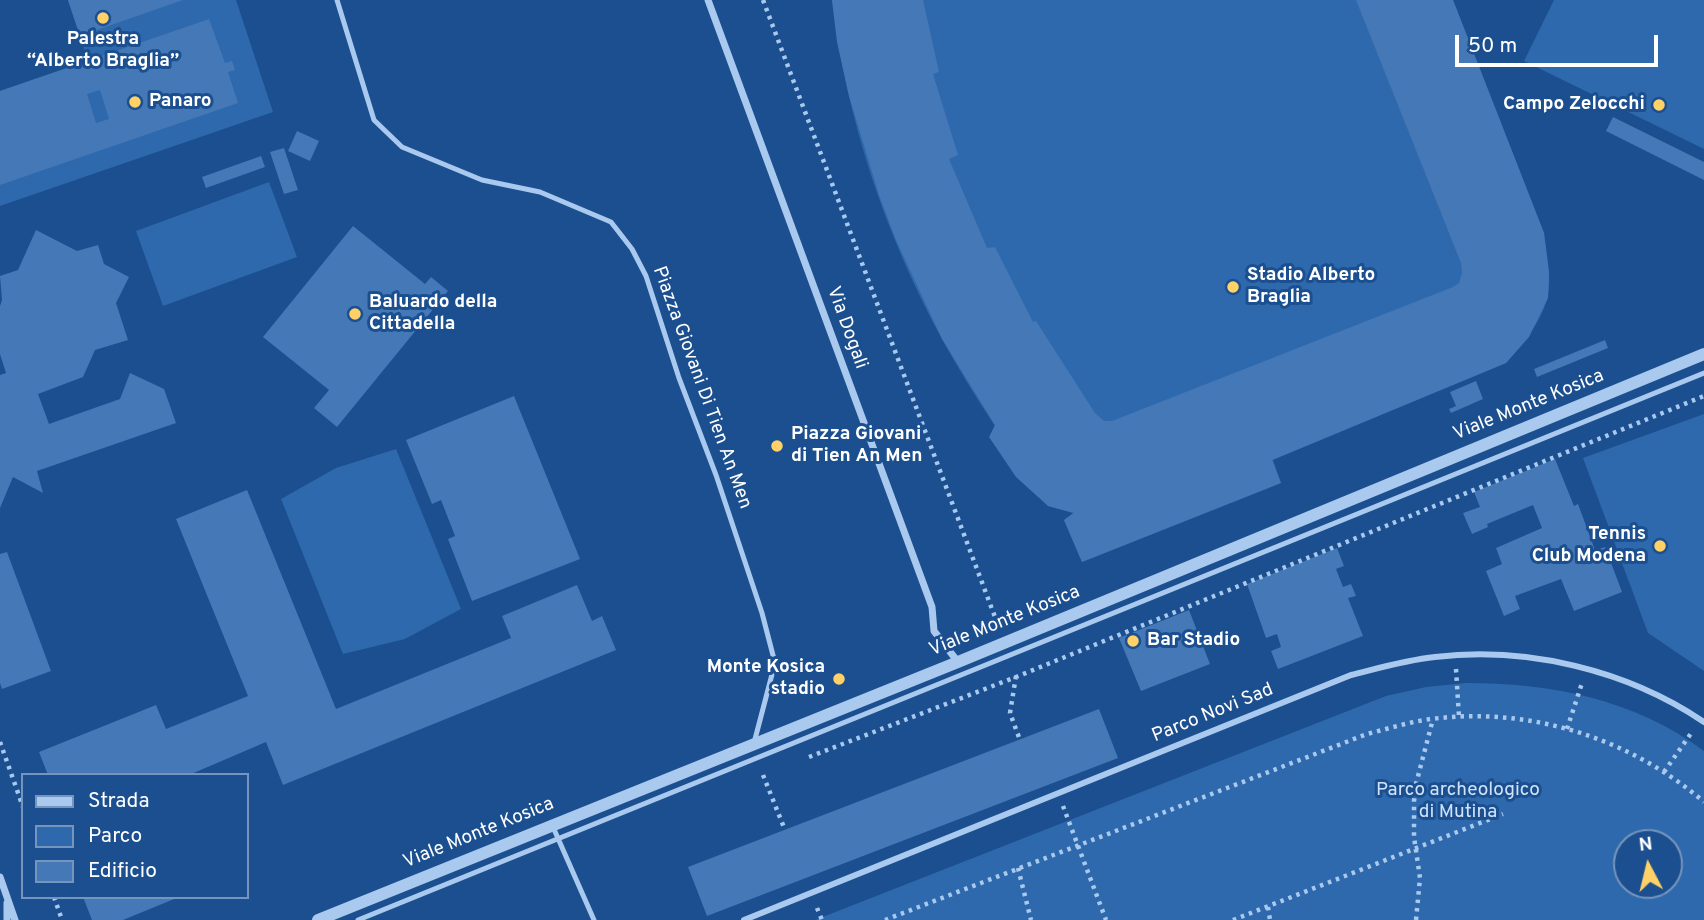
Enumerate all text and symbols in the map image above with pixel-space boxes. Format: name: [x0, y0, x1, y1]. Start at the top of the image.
marker: Palestra “Alberto Braglia”: [95, 10, 111, 26]
scale bar: [1459, 21, 1662, 65]
place label: Palestra “Alberto Braglia”: [27, 29, 179, 73]
text: 50 m: [1468, 33, 1517, 60]
place label: Panaro: [149, 91, 212, 113]
marker: Panaro: [127, 94, 143, 110]
place label: Campo Zelocchi: [1503, 94, 1645, 116]
marker: Campo Zelocchi: [1651, 97, 1667, 113]
street label: Piazza Giovani Di Tien An Men: [646, 264, 756, 512]
place label: Stadio Alberto Braglia: [1247, 265, 1375, 309]
marker: Stadio Alberto Braglia: [1225, 279, 1241, 295]
street label: Via Dogali: [821, 284, 871, 372]
place label: Baluardo della Cittadella: [369, 292, 497, 336]
marker: Baluardo della Cittadella: [347, 306, 363, 322]
street label: Viale Monte Kosica: [1450, 365, 1608, 447]
place label: Piazza Giovani di Tien An Men: [791, 424, 922, 468]
marker: Piazza Giovani di Tien An Men: [769, 438, 785, 454]
place label: Tennis Club Modena: [1532, 524, 1646, 568]
marker: Tennis Club Modena: [1652, 538, 1668, 554]
street label: Viale Monte Kosica: [926, 581, 1084, 663]
place label: Bar Stadio: [1147, 630, 1240, 652]
marker: Bar Stadio: [1125, 633, 1141, 649]
place label: Monte Kosica stadio: [707, 657, 825, 701]
marker: Monte Kosica stadio: [831, 671, 847, 687]
street label: Parco Novi Sad: [1149, 679, 1277, 749]
legend: [21, 773, 248, 899]
park label: Parco archeologico di Mutina: [1376, 780, 1540, 824]
text: Strada: [88, 788, 149, 815]
street label: Viale Monte Kosica: [400, 793, 558, 875]
text: Parco: [88, 823, 142, 850]
north arrow: [1613, 829, 1683, 899]
text: N: [1637, 832, 1654, 858]
text: Edificio: [88, 858, 157, 885]

